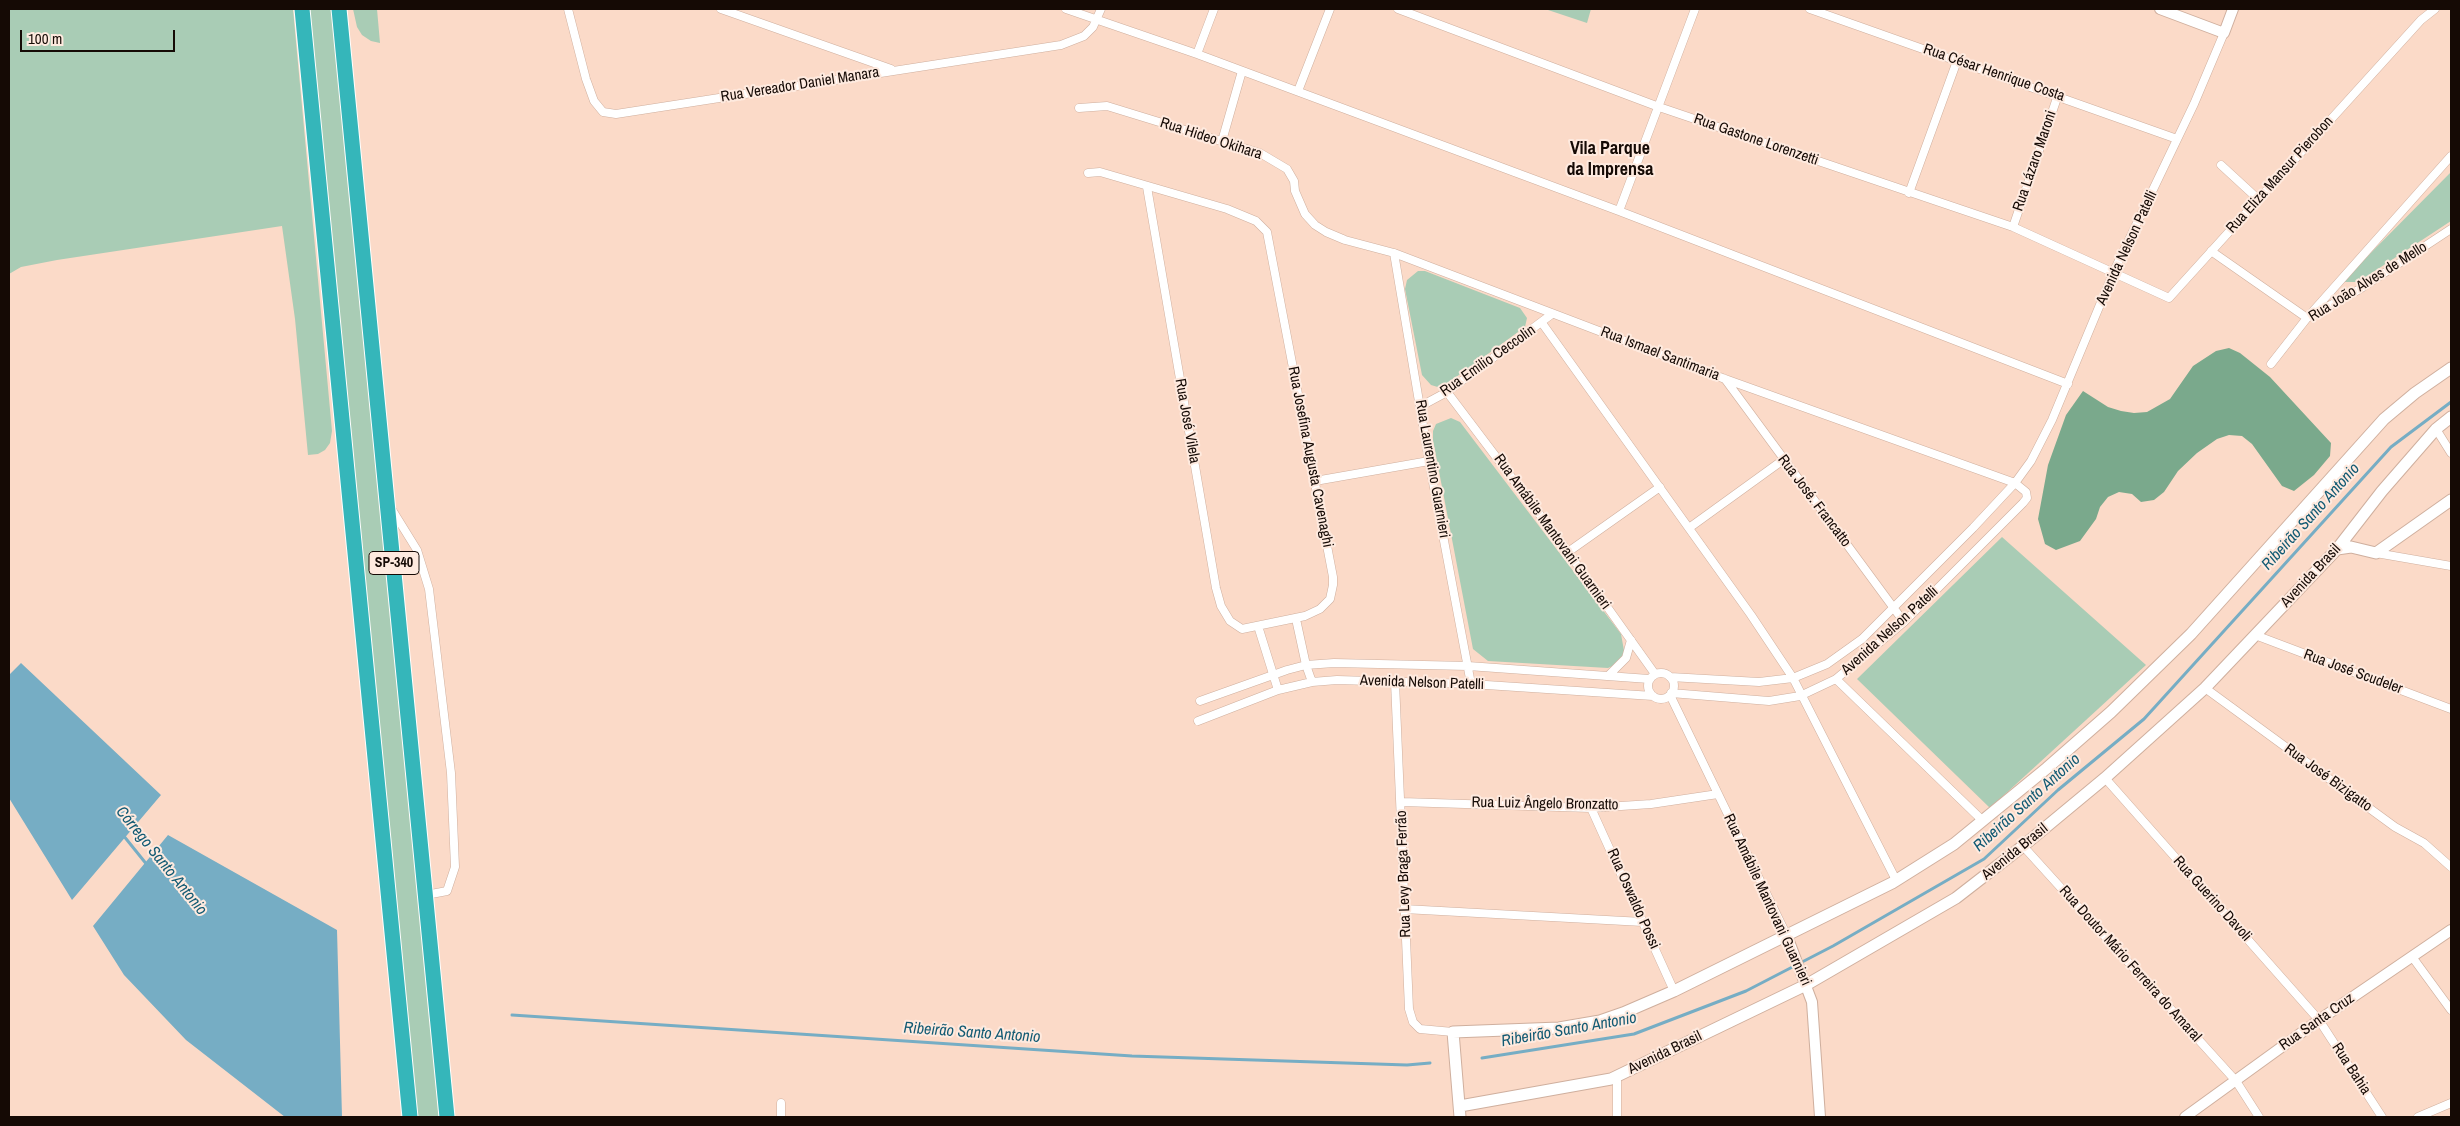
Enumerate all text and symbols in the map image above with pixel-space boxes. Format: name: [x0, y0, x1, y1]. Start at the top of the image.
scale bar: [22, 20, 178, 52]
text: 100 m: [28, 28, 62, 49]
street label: Rua César Henrique Costa: [1921, 40, 2067, 106]
street label: Rua Vereador Daniel Manara: [720, 64, 880, 106]
street label: Rua Lázaro Maroni: [2009, 108, 2061, 214]
street label: Rua Gastone Lorenzetti: [1691, 110, 1821, 170]
street label: Rua Eliza Mansur Pierobon: [2223, 113, 2337, 237]
street label: Rua Hideo Okihara: [1158, 114, 1264, 164]
district label: Vila Parque da Imprensa: [1567, 138, 1653, 180]
street label: Avenida Nelson Patelli: [2093, 188, 2161, 308]
street label: Rua João Alves de Mello: [2306, 238, 2430, 326]
street label: Rua Emilio Ceccolin: [1437, 321, 1539, 401]
street label: Rua Ismael Santimaria: [1598, 323, 1722, 385]
street label: Rua Josefina Augusta Cavenaghi: [1284, 365, 1336, 549]
street label: Rua José Vilela: [1171, 377, 1203, 465]
street label: Rua Laurentino Guarnieri: [1411, 398, 1453, 540]
street label: Rua Amábile Mantovani Guarnieri: [1490, 451, 1614, 613]
street label: Rua José. Francatto: [1773, 451, 1855, 551]
water label: Ribeirão Santo Antonio: [2258, 460, 2364, 574]
street label: Avenida Brasil: [2277, 541, 2345, 611]
road number: SP-340: [369, 552, 419, 574]
street label: Avenida Nelson Patelli: [1838, 583, 1942, 679]
street label: Rua José Scudeler: [2301, 646, 2405, 698]
street label: Avenida Nelson Patelli: [1360, 672, 1484, 694]
street label: Rua José Bizigatto: [2281, 740, 2375, 816]
water label: Ribeirão Santo Antonio: [1970, 750, 2084, 856]
street label: Rua Luiz Ângelo Bronzatto: [1471, 794, 1619, 814]
water label: Córrego Santo Antonio: [111, 803, 211, 919]
street label: Rua Levy Braga Ferrão: [1393, 810, 1415, 938]
street label: Rua Amábile Mantovani Guarnieri: [1719, 811, 1815, 989]
street label: Avenida Brasil: [1978, 820, 2052, 884]
street label: Rua Oswaldo Possi: [1603, 846, 1663, 952]
street label: Rua Guerino Davoli: [2169, 853, 2255, 945]
street label: Rua Doutor Mário Ferreira do Amaral: [2055, 882, 2205, 1046]
street label: Rua Santa Cruz: [2276, 990, 2358, 1054]
water label: Ribeirão Santo Antonio: [1500, 1009, 1638, 1051]
water label: Ribeirão Santo Antonio: [903, 1019, 1041, 1047]
street label: Avenida Brasil: [1625, 1027, 1705, 1079]
street label: Rua Bahia: [2328, 1040, 2374, 1098]

